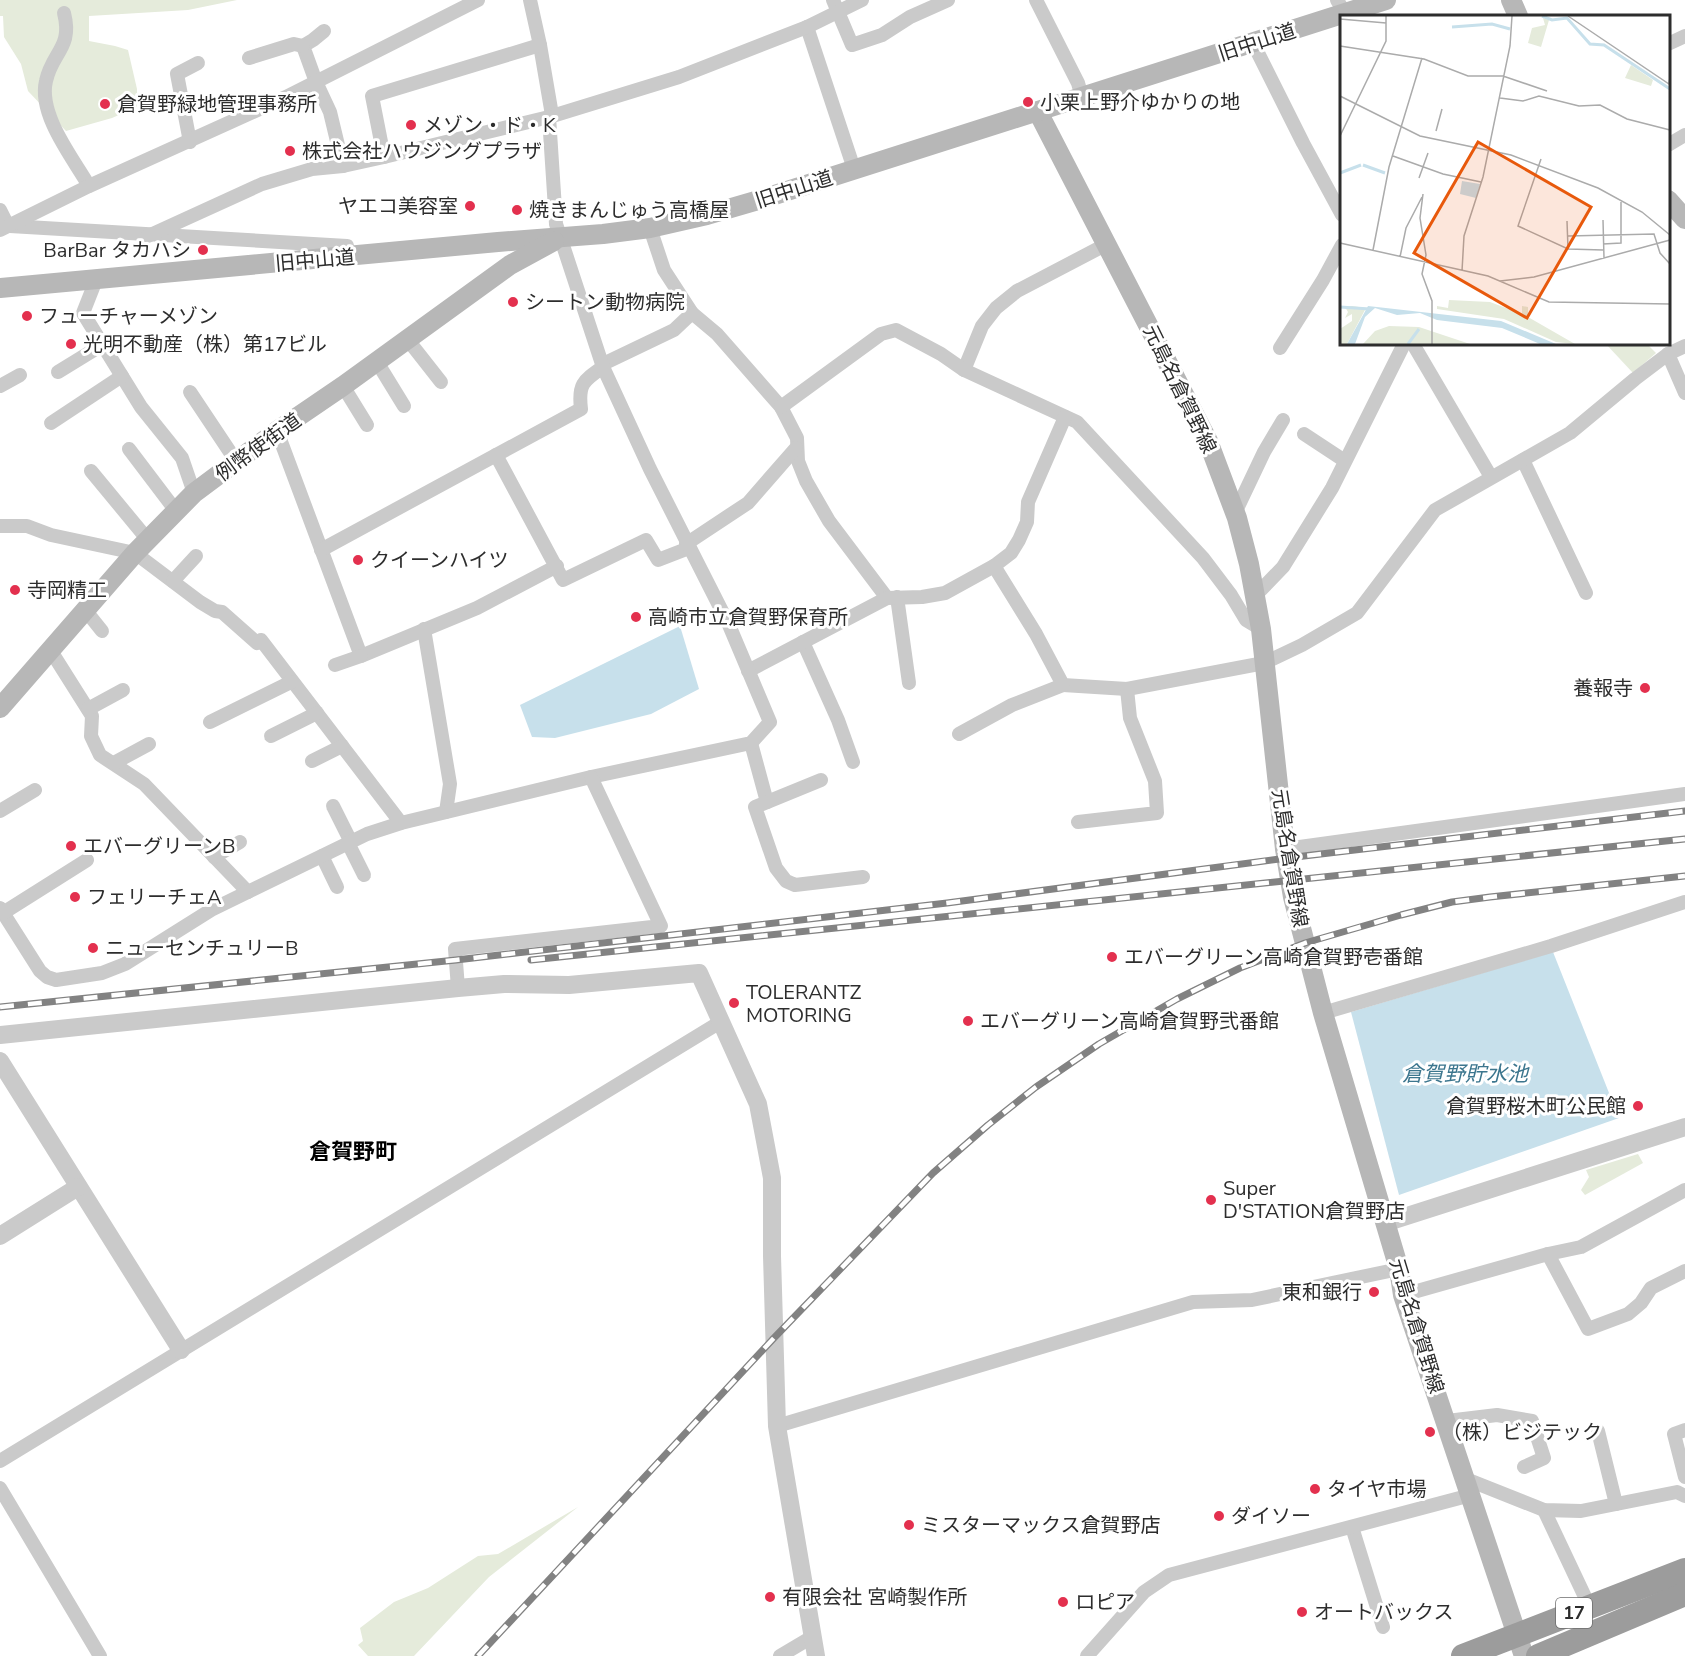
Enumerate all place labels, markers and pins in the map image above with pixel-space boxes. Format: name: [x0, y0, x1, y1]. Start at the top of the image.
place label: 小栗上野介ゆかりの地: [1040, 89, 1240, 116]
place label: 倉賀野緑地管理事務所: [117, 91, 317, 118]
marker: 小栗上野介ゆかりの地: [1021, 95, 1035, 109]
marker: 倉賀野緑地管理事務所: [98, 97, 112, 111]
place label: メゾン・ド・K: [423, 112, 556, 139]
marker: メゾン・ド・K: [404, 118, 418, 132]
place label: 株式会社ハウジングプラザ: [302, 138, 542, 165]
marker: 株式会社ハウジングプラザ: [283, 144, 297, 158]
place label: ヤエコ美容室: [338, 193, 458, 220]
place label: 焼きまんじゅう高橋屋: [529, 197, 729, 224]
marker: ヤエコ美容室: [463, 199, 477, 213]
marker: 焼きまんじゅう高橋屋: [510, 203, 524, 217]
place label: BarBar タカハシ: [43, 237, 191, 264]
marker: BarBar タカハシ: [196, 243, 210, 257]
place label: シートン動物病院: [525, 289, 685, 316]
marker: シートン動物病院: [506, 295, 520, 309]
place label: フューチャーメゾン: [39, 303, 218, 330]
marker: フューチャーメゾン: [20, 309, 34, 323]
place label: 光明不動産（株）第17ビル: [83, 331, 327, 358]
marker: 光明不動産（株）第17ビル: [64, 337, 78, 351]
place label: クイーンハイツ: [370, 547, 509, 574]
marker: クイーンハイツ: [351, 553, 365, 567]
place label: 寺岡精工: [27, 577, 107, 604]
marker: 寺岡精工: [8, 583, 22, 597]
place label: 高崎市立倉賀野保育所: [648, 604, 848, 631]
marker: 高崎市立倉賀野保育所: [629, 610, 643, 624]
place label: 養報寺: [1573, 675, 1633, 702]
marker: 養報寺: [1638, 681, 1652, 695]
place label: エバーグリーンB: [83, 833, 236, 860]
marker: エバーグリーンB: [64, 839, 78, 853]
place label: フェリーチェA: [87, 884, 222, 911]
marker: フェリーチェA: [68, 890, 82, 904]
place label: ニューセンチュリーB: [105, 935, 299, 962]
marker: ニューセンチュリーB: [86, 941, 100, 955]
place label: エバーグリーン高崎倉賀野壱番館: [1124, 944, 1423, 971]
marker: エバーグリーン高崎倉賀野壱番館: [1105, 950, 1119, 964]
place label: TOLERANTZ MOTORING: [746, 979, 862, 1029]
marker: TOLERANTZ MOTORING: [727, 996, 741, 1010]
place label: エバーグリーン高崎倉賀野弐番館: [980, 1008, 1279, 1035]
marker: エバーグリーン高崎倉賀野弐番館: [961, 1014, 975, 1028]
place label: 倉賀野桜木町公民館: [1446, 1093, 1626, 1120]
marker: 倉賀野桜木町公民館: [1631, 1099, 1645, 1113]
place label: Super D'STATION倉賀野店: [1223, 1175, 1405, 1225]
marker: Super D'STATION倉賀野店: [1204, 1193, 1218, 1207]
place label: 東和銀行: [1282, 1279, 1362, 1306]
marker: 東和銀行: [1367, 1285, 1381, 1299]
place label: （株）ビジテック: [1442, 1419, 1602, 1446]
marker: （株）ビジテック: [1423, 1425, 1437, 1439]
place label: タイヤ市場: [1327, 1476, 1426, 1503]
marker: タイヤ市場: [1308, 1482, 1322, 1496]
place label: ダイソー: [1231, 1503, 1311, 1530]
marker: ダイソー: [1212, 1509, 1226, 1523]
place label: ミスターマックス倉賀野店: [921, 1512, 1160, 1539]
marker: ミスターマックス倉賀野店: [902, 1518, 916, 1532]
place label: 有限会社 宮崎製作所: [782, 1584, 967, 1611]
place label: ロピア: [1075, 1589, 1135, 1616]
marker: 有限会社 宮崎製作所: [763, 1590, 777, 1604]
marker: ロピア: [1056, 1595, 1070, 1609]
place label: オートバックス: [1314, 1599, 1453, 1626]
marker: オートバックス: [1295, 1605, 1309, 1619]

